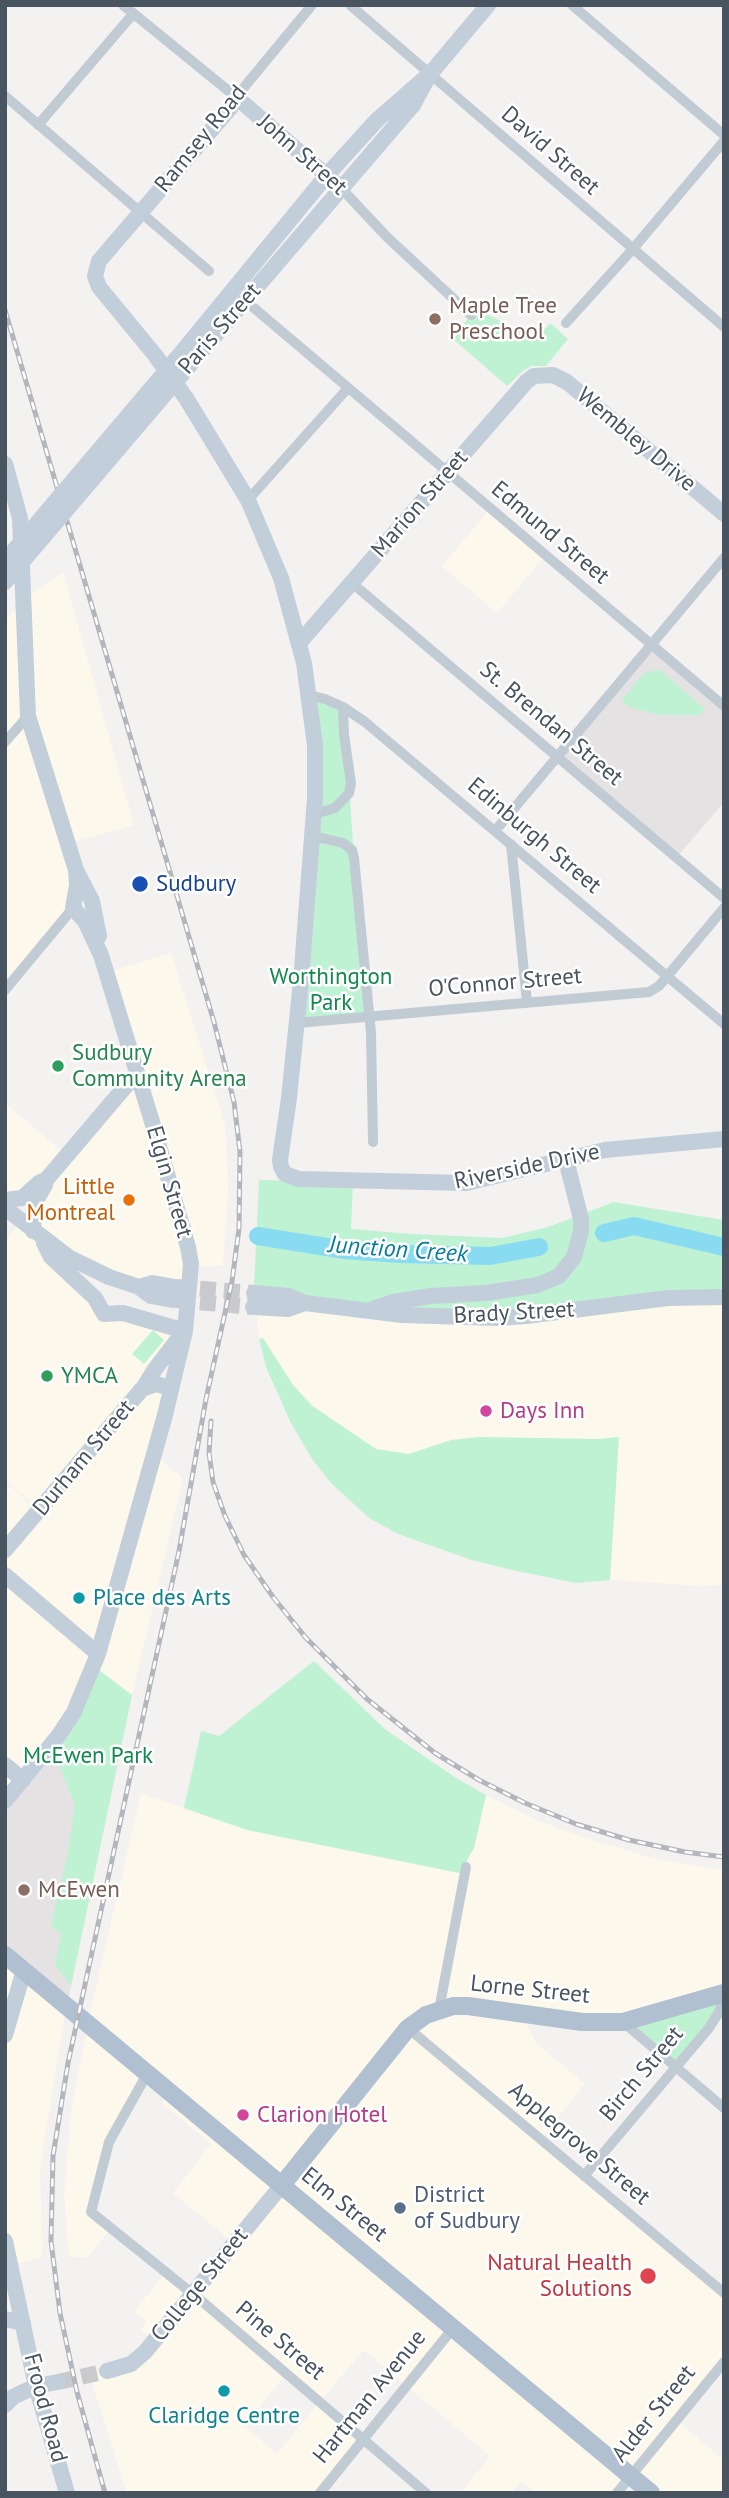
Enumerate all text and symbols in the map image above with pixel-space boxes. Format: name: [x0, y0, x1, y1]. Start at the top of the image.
street label: Ramsey Road: [149, 80, 253, 198]
street label: David Street: [495, 101, 605, 201]
street label: John Street: [252, 109, 352, 201]
street label: Paris Street: [173, 278, 267, 380]
place label: Maple Tree Preschool: [449, 292, 557, 346]
marker: Maple Tree Preschool: [427, 311, 443, 327]
street label: Wembley Drive: [571, 382, 701, 498]
street label: Marion Street: [366, 445, 474, 563]
street label: Edmund Street: [485, 476, 615, 590]
street label: St. Brendan Street: [474, 656, 628, 792]
street label: Edinburgh Street: [462, 772, 606, 900]
place label: Sudbury: [156, 870, 236, 898]
marker: Sudbury: [130, 874, 150, 894]
park label: Worthington Park: [270, 963, 392, 1017]
street label: O'Connor Street: [427, 963, 583, 1003]
place label: Sudbury Community Arena: [72, 1039, 247, 1093]
marker: Sudbury Community Arena: [50, 1058, 66, 1074]
street label: Elgin Street: [140, 1123, 198, 1241]
street label: Riverside Drive: [452, 1138, 602, 1196]
place label: Little Montreal: [26, 1173, 115, 1227]
marker: Little Montreal: [121, 1192, 137, 1208]
water label: Junction Creek: [327, 1231, 469, 1269]
street label: Brady Street: [453, 1296, 575, 1330]
place label: YMCA: [61, 1362, 118, 1390]
marker: YMCA: [39, 1368, 55, 1384]
street label: Durham Street: [28, 1394, 140, 1522]
place label: Days Inn: [500, 1397, 585, 1425]
marker: Days Inn: [478, 1403, 494, 1419]
place label: Place des Arts: [93, 1584, 231, 1612]
marker: Place des Arts: [71, 1590, 87, 1606]
park label: McEwen Park: [23, 1742, 153, 1770]
place label: McEwen: [38, 1876, 120, 1904]
marker: McEwen: [16, 1882, 32, 1898]
street label: Lorne Street: [469, 1970, 591, 2010]
street label: Birch Street: [594, 2021, 690, 2127]
street label: Applegrove Street: [503, 2077, 655, 2211]
place label: Clarion Hotel: [257, 2101, 387, 2129]
marker: Clarion Hotel: [235, 2107, 251, 2123]
street label: Elm Street: [295, 2162, 393, 2248]
place label: District of Sudbury: [414, 2181, 520, 2235]
marker: District of Sudbury: [392, 2200, 408, 2216]
street label: College Street: [146, 2223, 254, 2347]
place label: Natural Health Solutions: [487, 2249, 632, 2303]
marker: Natural Health Solutions: [638, 2266, 658, 2286]
street label: Pine Street: [230, 2296, 330, 2386]
street label: Hartman Avenue: [308, 2325, 432, 2469]
street label: Frood Road: [17, 2351, 73, 2465]
street label: Alder Street: [606, 2360, 702, 2468]
marker: Claridge Centre: [216, 2383, 232, 2399]
place label: Claridge Centre: [148, 2402, 300, 2430]

